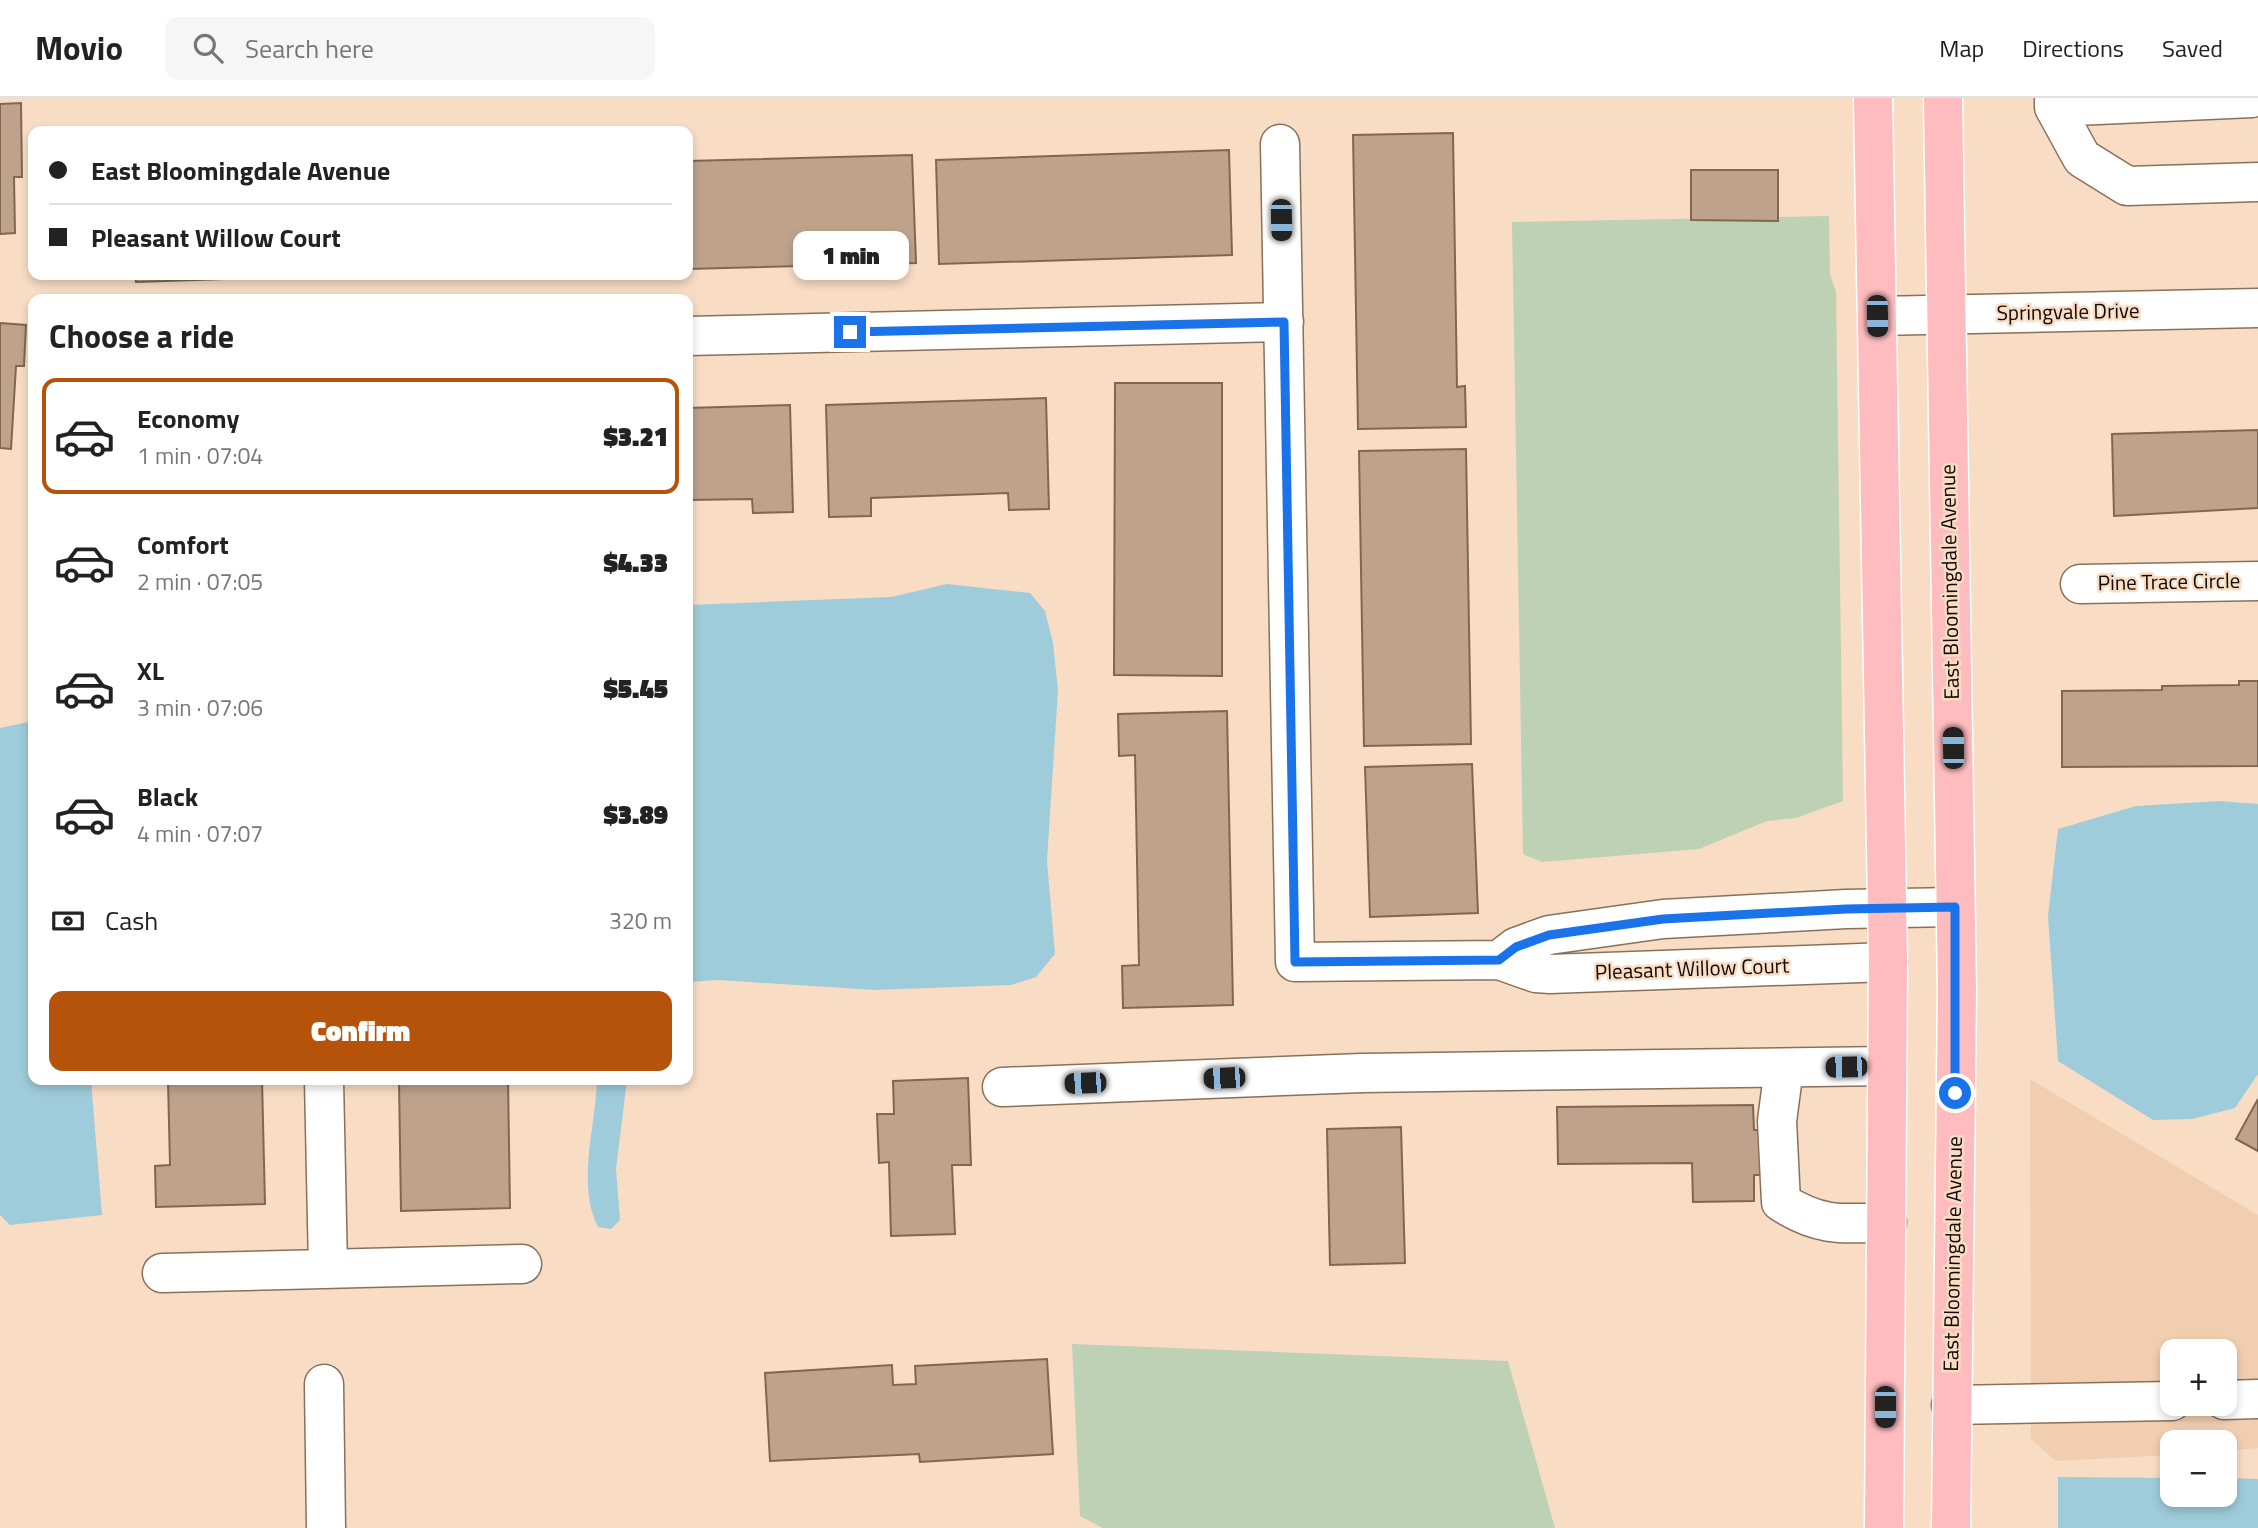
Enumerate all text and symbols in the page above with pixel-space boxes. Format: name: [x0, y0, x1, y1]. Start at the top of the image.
search box: [165, 17, 655, 80]
text: Movio: [35, 23, 123, 73]
icon: search: [189, 29, 227, 67]
text: Search here: [245, 29, 374, 68]
text: Map: [1939, 30, 1984, 66]
text: Directions: [2022, 30, 2124, 66]
text: Saved: [2162, 30, 2223, 66]
text: East Bloomingdale Avenue: [91, 151, 390, 190]
car: [1271, 199, 1292, 241]
text: Pleasant Willow Court: [91, 218, 341, 257]
callout: 1 min: [792, 230, 908, 280]
text: 1 min: [822, 238, 880, 273]
street label: Springvale Drive: [1996, 294, 2140, 328]
car: [1867, 295, 1888, 337]
text: Choose a ride: [49, 312, 234, 360]
route end: [834, 316, 866, 348]
text: Economy: [137, 399, 239, 438]
icon: car: [53, 405, 116, 468]
text: $3.21: [603, 417, 668, 456]
text: 1 min · 07:04: [137, 438, 263, 473]
street label: East Bloomingdale Avenue: [1931, 464, 1967, 700]
text: Comfort: [137, 525, 229, 564]
icon: car: [53, 531, 116, 594]
text: $4.33: [603, 543, 668, 582]
text: 2 min · 07:05: [137, 564, 263, 599]
street label: Pine Trace Circle: [2097, 564, 2241, 598]
text: XL: [137, 651, 164, 690]
icon: car: [53, 657, 116, 720]
text: $5.45: [603, 669, 668, 708]
text: 3 min · 07:06: [137, 690, 263, 725]
car: [1943, 727, 1964, 769]
text: Black: [137, 777, 198, 816]
icon: car: [53, 783, 116, 846]
text: $3.89: [603, 795, 668, 834]
text: 4 min · 07:07: [137, 816, 263, 851]
text: Cash: [105, 901, 158, 940]
icon: cash: [49, 902, 87, 940]
text: 320 m: [609, 903, 672, 938]
street label: Pleasant Willow Court: [1594, 949, 1790, 987]
button: Confirm: [49, 991, 672, 1071]
car: [1825, 1056, 1868, 1078]
car: [1203, 1067, 1246, 1089]
car: [1064, 1072, 1107, 1094]
route start: [1939, 1077, 1971, 1109]
street label: East Bloomingdale Avenue: [1934, 1136, 1970, 1372]
map controls: [2160, 1339, 2237, 1507]
button: +: [2160, 1339, 2237, 1416]
car: [1875, 1386, 1896, 1428]
button: −: [2160, 1430, 2237, 1507]

